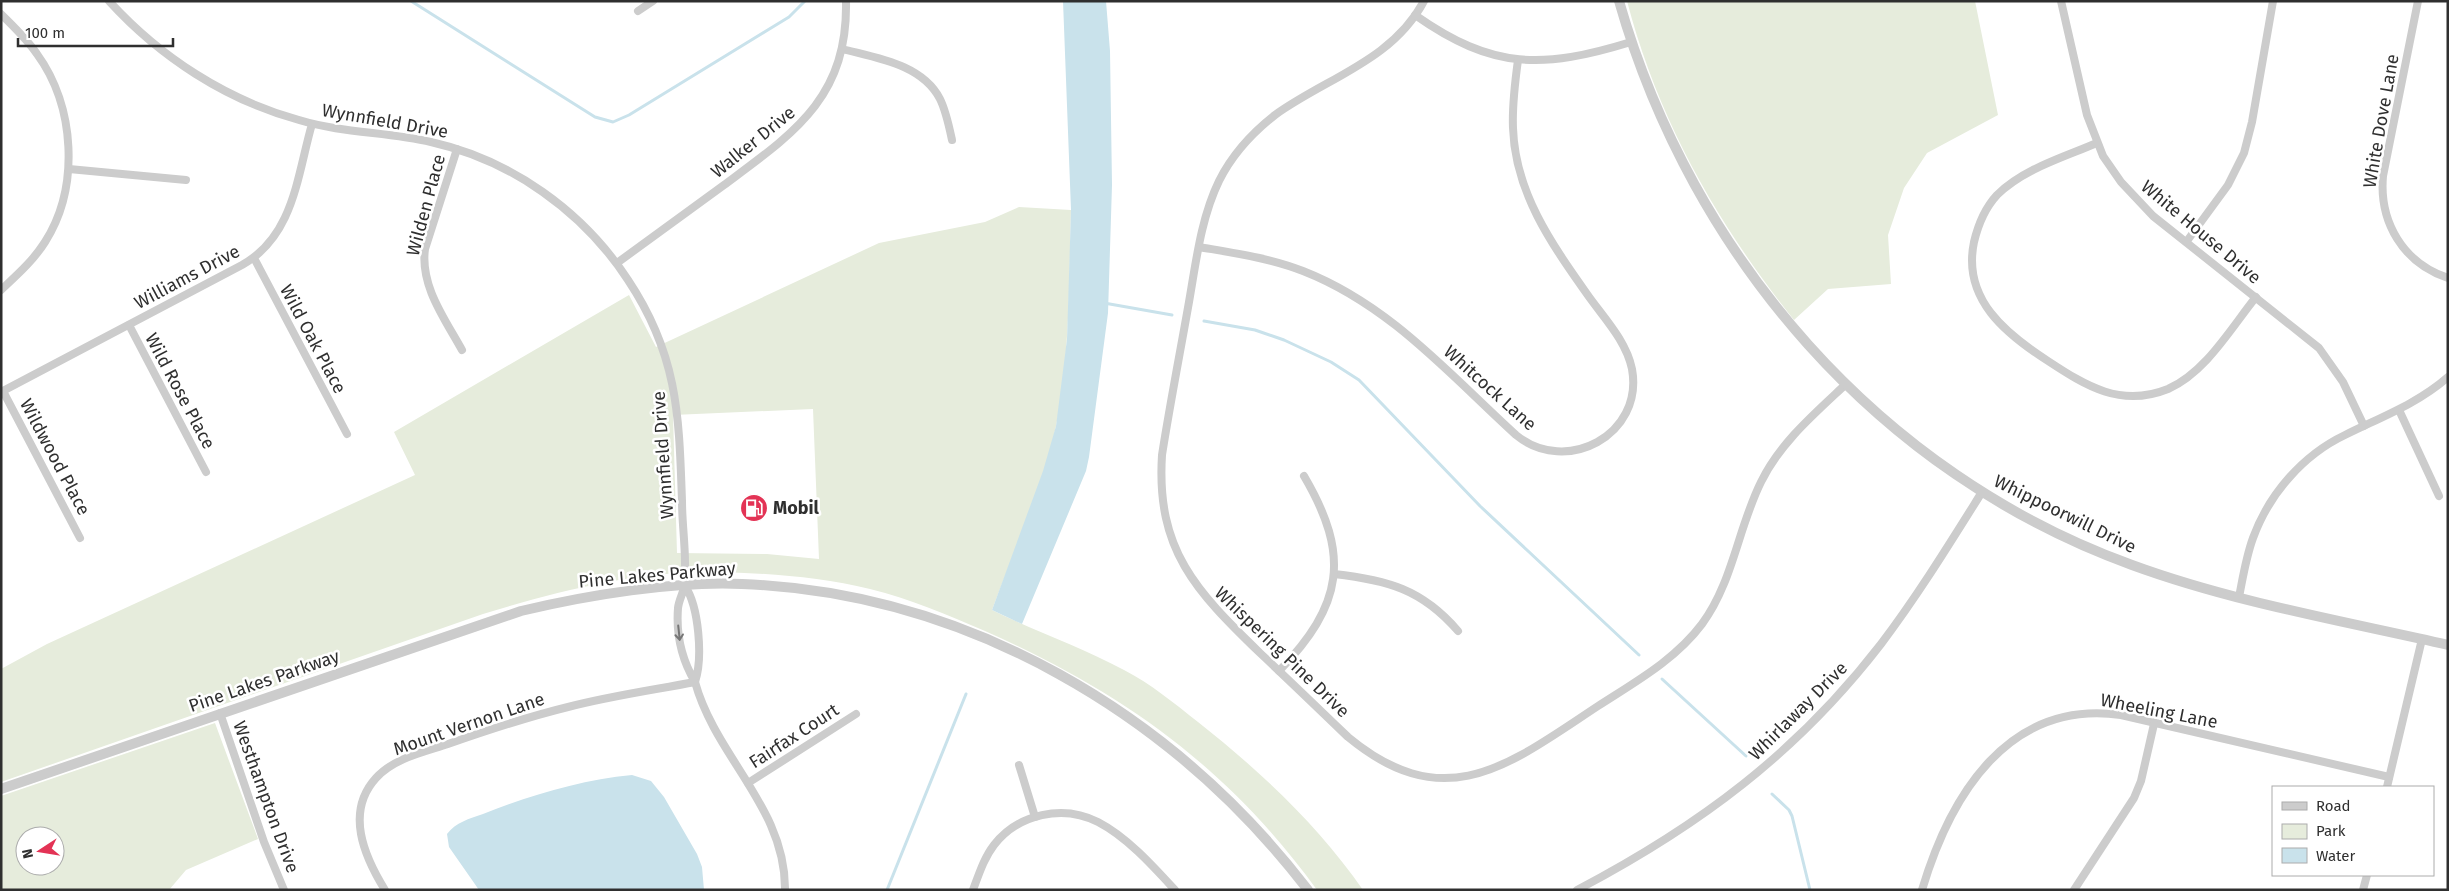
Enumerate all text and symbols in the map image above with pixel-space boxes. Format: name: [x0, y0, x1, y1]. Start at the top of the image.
scale bar: [18, 15, 172, 47]
text: 100 m: [25, 24, 65, 42]
street label: White Dove Lane: [2358, 52, 2404, 190]
street label: Wynnfield Drive: [320, 99, 450, 143]
street label: Walker Drive: [706, 101, 800, 183]
street label: Wilden Place: [402, 152, 450, 258]
street label: White House Drive: [2137, 175, 2265, 289]
street label: Williams Drive: [131, 240, 243, 314]
street label: Wild Oak Place: [275, 281, 351, 397]
street label: Wild Rose Place: [140, 329, 220, 453]
street label: Whitcock Lane: [1439, 341, 1541, 435]
street label: Wynnfield Drive: [648, 390, 678, 520]
street label: Wildwood Place: [15, 395, 95, 519]
street label: Whippoorwill Drive: [1990, 470, 2140, 558]
fuel station icon: Mobil: [739, 493, 769, 523]
place label: Mobil: [773, 497, 819, 519]
street label: Pine Lakes Parkway: [577, 557, 737, 593]
street label: Whispering Pine Drive: [1210, 582, 1354, 722]
one-way arrow: [674, 625, 684, 641]
street label: Pine Lakes Parkway: [186, 645, 342, 717]
street label: Whirlaway Drive: [1744, 657, 1852, 765]
street label: Mount Vernon Lane: [391, 688, 547, 760]
street label: Wheeling Lane: [2098, 689, 2220, 733]
street label: Fairfax Court: [745, 699, 843, 773]
street label: Westhampton Drive: [228, 718, 304, 876]
legend: [2272, 786, 2434, 876]
text: Road: [2316, 797, 2351, 815]
text: Park: [2316, 822, 2346, 840]
north arrow: [15, 826, 65, 876]
text: N: [18, 847, 37, 860]
text: Water: [2316, 847, 2355, 865]

